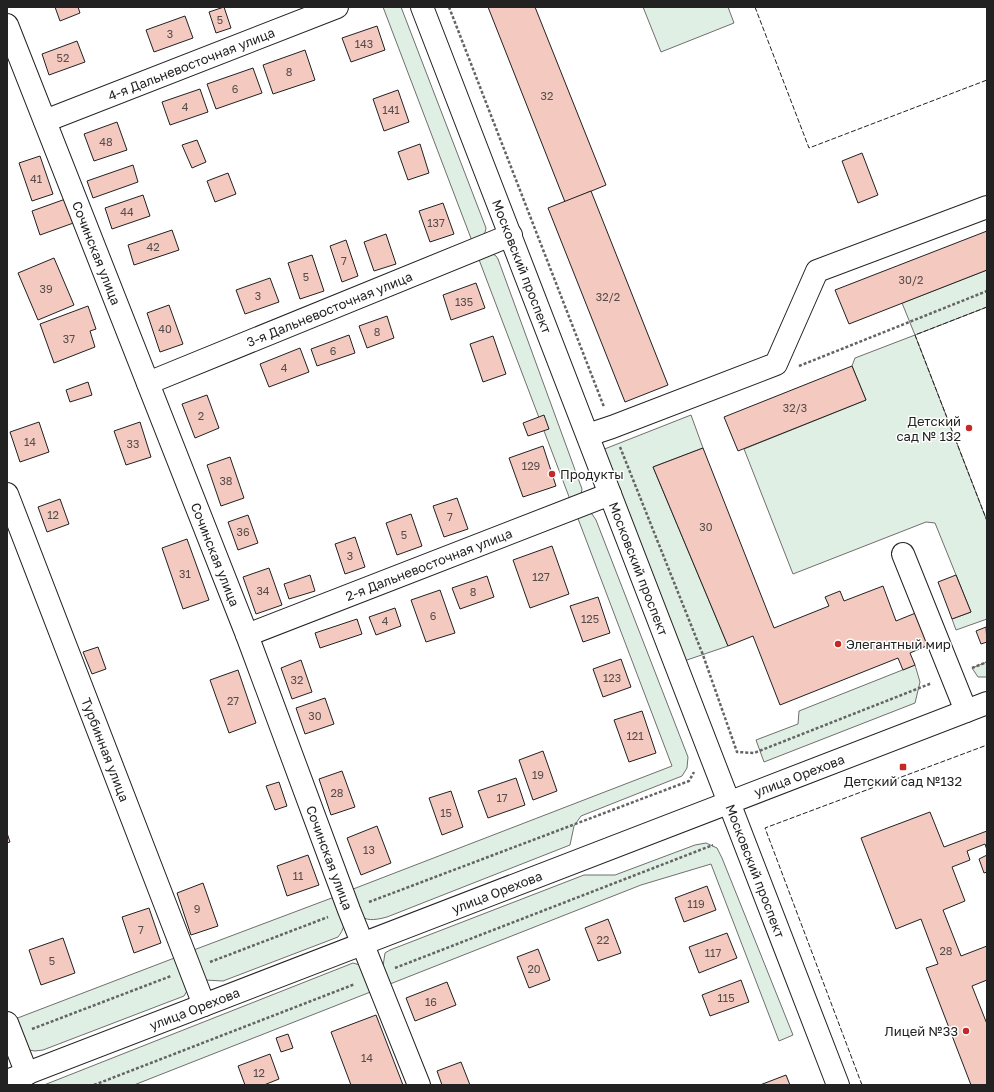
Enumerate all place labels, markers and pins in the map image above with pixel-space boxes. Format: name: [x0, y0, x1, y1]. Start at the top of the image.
place label: Детский сад № 132: [897, 413, 961, 444]
marker: Детский сад № 132: [964, 423, 974, 433]
place label: Продукты: [560, 466, 624, 482]
marker: Продукты: [547, 469, 557, 479]
place label: Элегантный мир: [846, 636, 951, 652]
marker: Элегантный мир: [833, 639, 843, 649]
marker: Детский сад №132: [898, 762, 908, 772]
place label: Детский сад №132: [844, 773, 962, 789]
place label: Лицей №33: [885, 1023, 958, 1039]
marker: Лицей №33: [961, 1026, 971, 1036]

